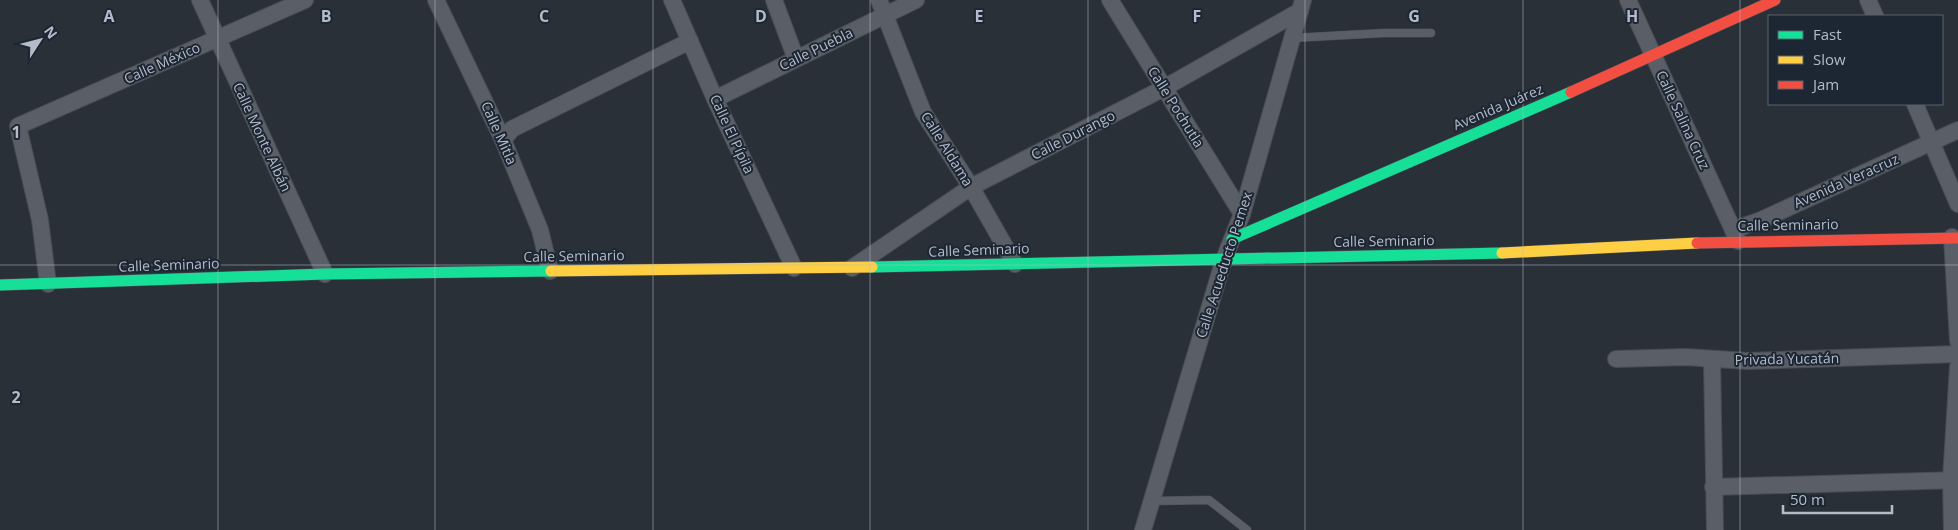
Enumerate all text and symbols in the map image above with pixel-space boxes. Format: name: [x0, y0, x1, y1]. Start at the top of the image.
text: A: [103, 5, 115, 27]
text: B: [321, 5, 331, 27]
text: C: [539, 5, 549, 27]
text: D: [755, 5, 767, 27]
text: E: [975, 5, 984, 27]
text: F: [1193, 5, 1201, 27]
text: G: [1408, 5, 1420, 27]
text: H: [1626, 5, 1638, 27]
north arrow: [15, 15, 65, 65]
legend: [1768, 15, 1943, 105]
text: N: [40, 22, 62, 42]
street label: Calle Puebla: [776, 22, 856, 75]
text: Fast: [1813, 24, 1842, 44]
street label: Calle México: [121, 37, 203, 88]
text: Slow: [1813, 49, 1846, 69]
street label: Calle Pochutla: [1144, 63, 1209, 151]
street label: Calle Salina Cruz: [1652, 67, 1715, 173]
text: Jam: [1811, 74, 1839, 94]
street label: Calle Monte Albán: [229, 79, 296, 195]
street label: Avenida Juárez: [1450, 79, 1546, 134]
street label: Calle El Pípila: [706, 91, 759, 177]
street label: Calle Mitla: [477, 98, 522, 168]
street label: Calle Durango: [1027, 105, 1118, 164]
street label: Calle Aldama: [917, 108, 978, 190]
text: 1: [11, 121, 21, 143]
street label: Avenida Veracruz: [1790, 149, 1902, 212]
street label: Calle Acueducto Pemex: [1191, 189, 1256, 340]
street label: Calle Seminario: [1737, 214, 1839, 235]
street label: Calle Seminario: [1333, 230, 1435, 251]
street label: Calle Seminario: [928, 238, 1030, 261]
street label: Calle Seminario: [523, 245, 625, 266]
street label: Calle Seminario: [118, 253, 220, 276]
street label: Privada Yucatán: [1734, 348, 1839, 369]
text: 2: [11, 386, 21, 408]
scale bar: [1783, 482, 1892, 514]
text: 50 m: [1790, 489, 1825, 509]

